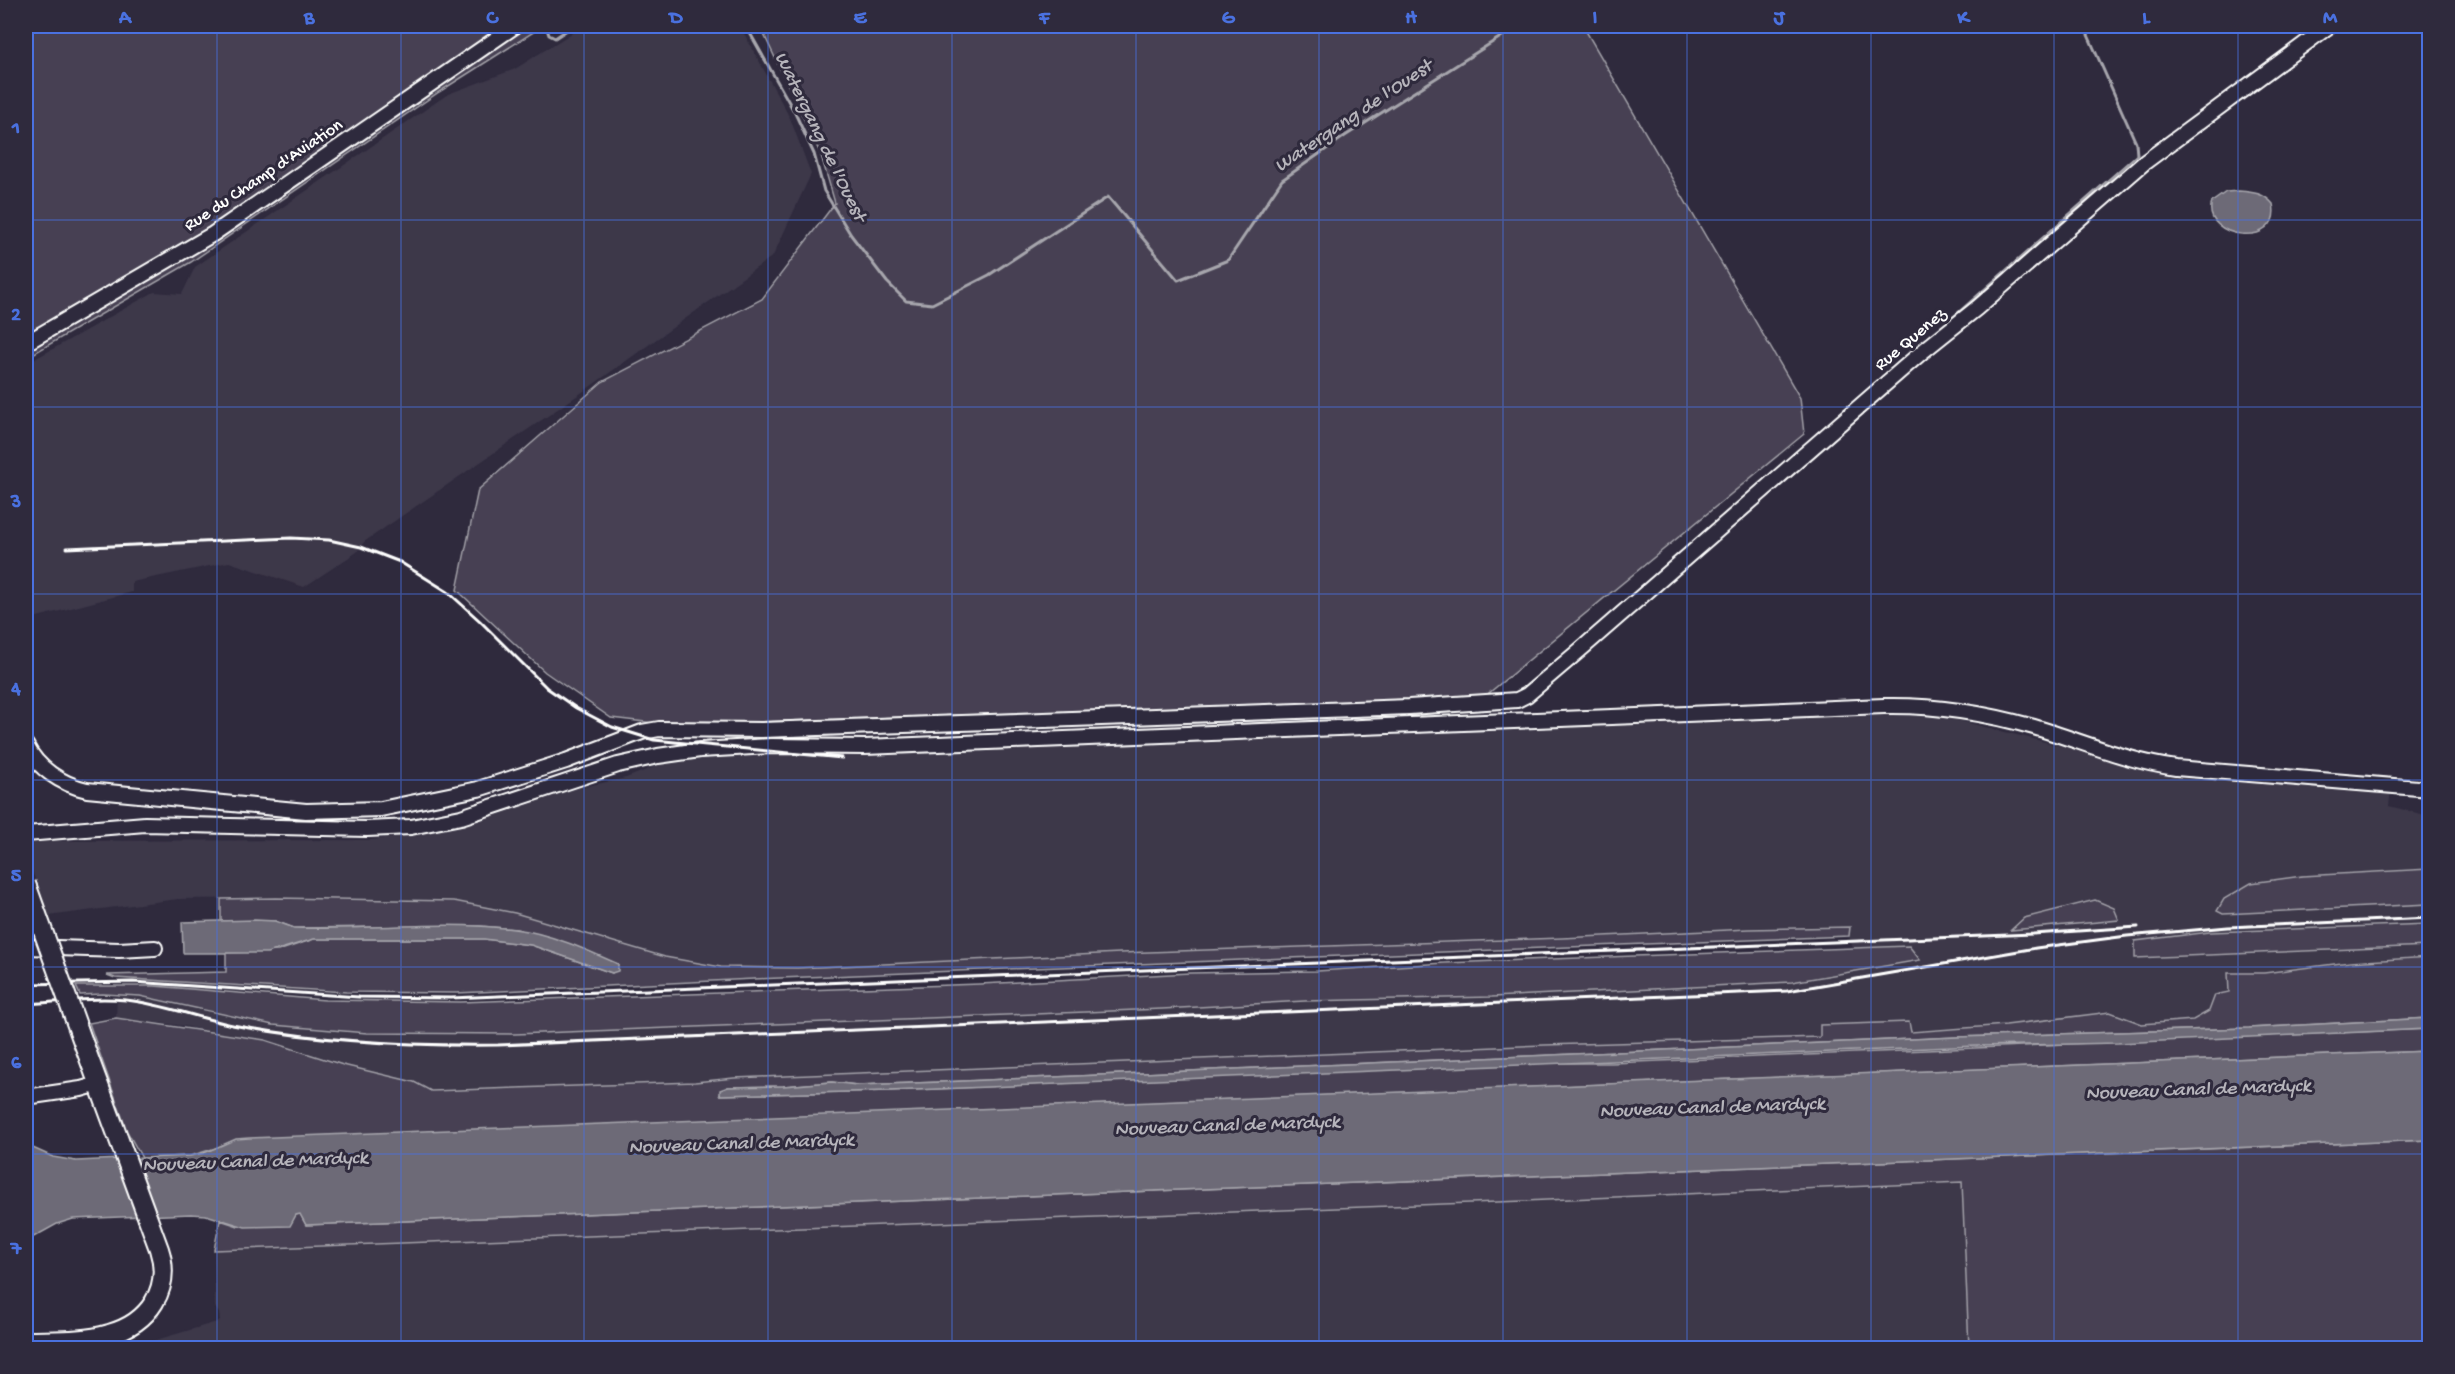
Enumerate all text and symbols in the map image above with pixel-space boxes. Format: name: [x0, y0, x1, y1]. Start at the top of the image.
text: A: [118, 8, 133, 31]
text: B: [303, 8, 315, 31]
text: C: [486, 8, 500, 31]
text: D: [667, 8, 683, 31]
text: E: [854, 8, 868, 31]
text: F: [1038, 8, 1051, 31]
text: G: [1222, 8, 1236, 31]
text: H: [1405, 8, 1417, 31]
text: I: [1593, 8, 1598, 31]
text: J: [1773, 8, 1786, 31]
text: K: [1956, 8, 1971, 31]
text: L: [2142, 8, 2151, 31]
text: M: [2323, 8, 2338, 31]
water label: Watergang de l'Ouest: [768, 49, 872, 229]
water label: Watergang de l'Ouest: [1271, 54, 1440, 178]
street label: Rue du Champ d'Aviation: [181, 115, 348, 237]
text: 1: [11, 118, 20, 141]
street label: Rue Quenez: [1871, 303, 1952, 376]
text: 2: [11, 305, 21, 328]
text: 3: [10, 492, 21, 515]
text: 4: [10, 679, 21, 702]
text: 5: [11, 866, 22, 889]
text: 6: [11, 1053, 22, 1076]
water label: Nouveau Canal de Mardyck: [2085, 1076, 2313, 1106]
water label: Nouveau Canal de Mardyck: [1599, 1094, 1827, 1124]
water label: Nouveau Canal de Mardyck: [1114, 1112, 1342, 1142]
water label: Nouveau Canal de Mardyck: [628, 1130, 856, 1160]
water label: Nouveau Canal de Mardyck: [142, 1148, 370, 1178]
text: 7: [10, 1239, 23, 1262]

